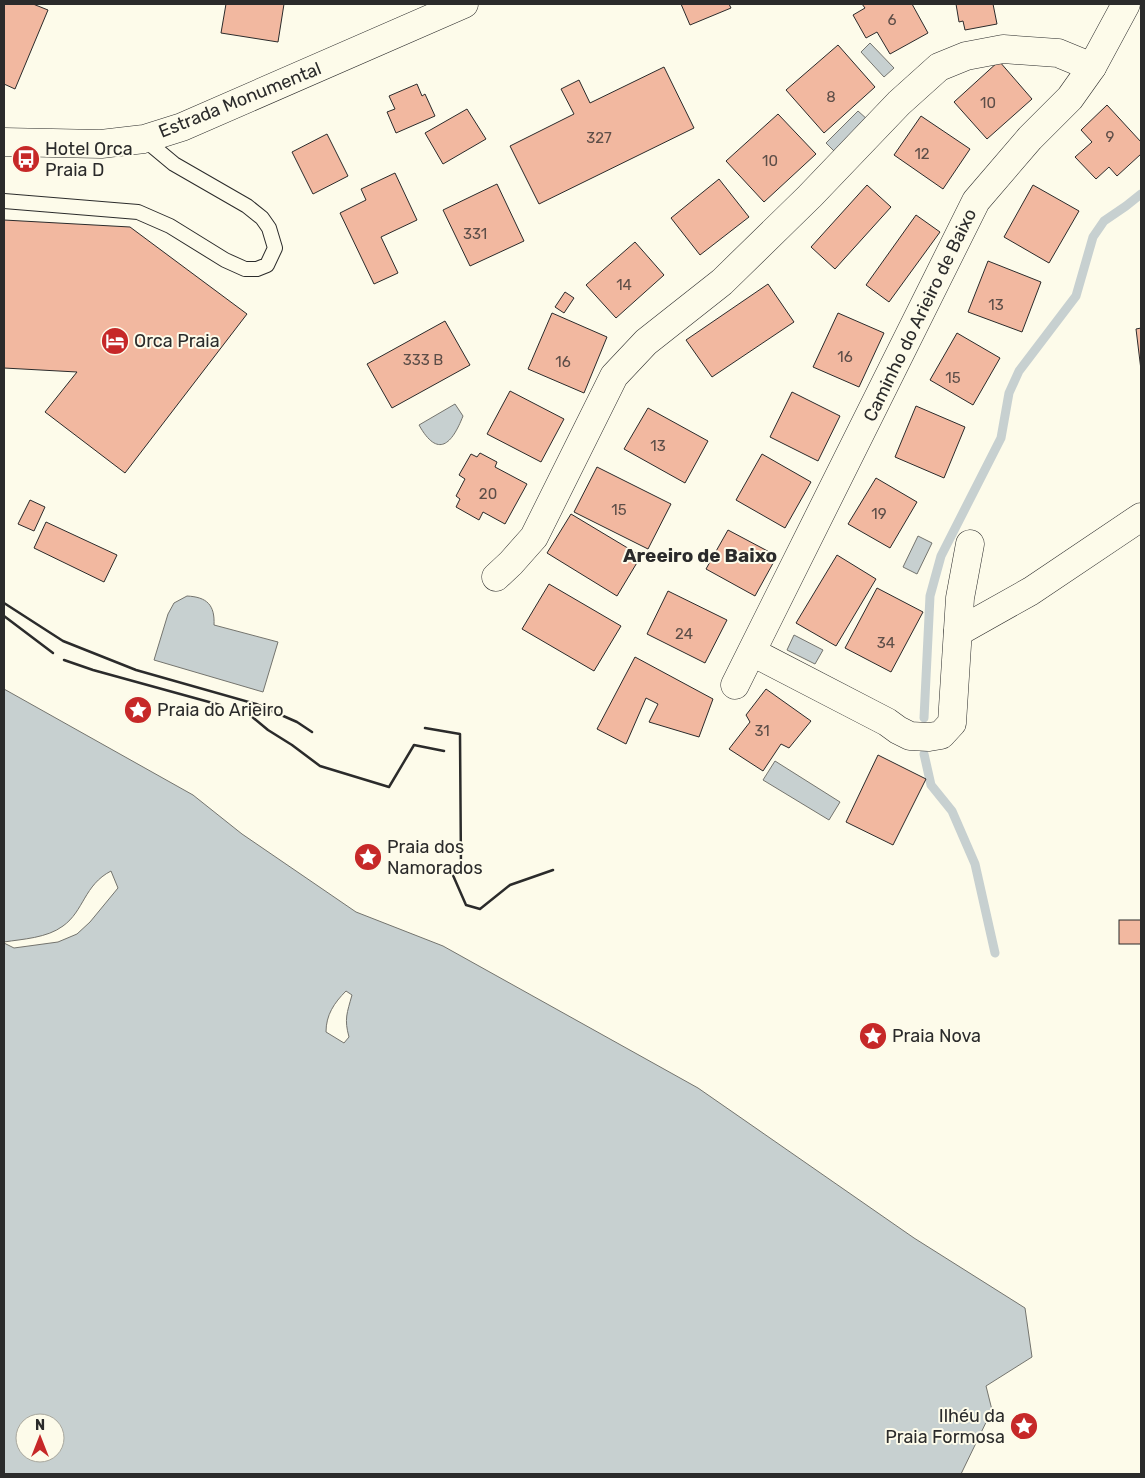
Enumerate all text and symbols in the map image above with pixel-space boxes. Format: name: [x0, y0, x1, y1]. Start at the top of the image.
house number: 6: [887, 11, 897, 29]
street label: Estrada Monumental: [156, 57, 324, 143]
house number: 8: [826, 88, 836, 106]
house number: 10: [980, 94, 996, 112]
house number: 9: [1106, 128, 1115, 146]
house number: 327: [586, 129, 612, 147]
place label: Hotel Orca Praia D: [45, 138, 133, 181]
bus stop icon: Hotel Orca Praia D: [11, 144, 41, 174]
house number: 12: [914, 145, 930, 163]
house number: 10: [762, 152, 778, 170]
street label: Caminho do Arieiro de Baixo: [859, 205, 981, 425]
house number: 331: [463, 225, 487, 243]
house number: 14: [616, 276, 632, 294]
house number: 13: [988, 296, 1004, 314]
hotel icon: Orca Praia: [100, 326, 130, 356]
place label: Orca Praia: [134, 330, 220, 352]
house number: 16: [837, 348, 853, 366]
house number: 333 B: [403, 351, 443, 369]
house number: 16: [555, 353, 571, 371]
house number: 15: [945, 369, 961, 387]
house number: 13: [650, 437, 666, 455]
house number: 20: [479, 485, 497, 503]
house number: 15: [611, 501, 627, 519]
house number: 19: [871, 505, 887, 523]
district label: Areeiro de Baixo: [623, 544, 777, 567]
house number: 24: [675, 625, 693, 643]
house number: 34: [877, 634, 895, 652]
place icon: Praia do Arieiro: [123, 695, 153, 725]
place label: Praia do Arieiro: [157, 699, 284, 721]
house number: 31: [754, 722, 770, 740]
place label: Praia dos Namorados: [387, 836, 483, 879]
place icon: Praia dos Namorados: [353, 842, 383, 872]
place icon: Praia Nova: [858, 1021, 888, 1051]
place label: Praia Nova: [892, 1025, 981, 1047]
place label: Ilhéu da Praia Formosa: [885, 1405, 1005, 1448]
place icon: Ilhéu da Praia Formosa: [1009, 1411, 1039, 1441]
north arrow: [15, 1413, 65, 1463]
text: N: [35, 1417, 45, 1434]

